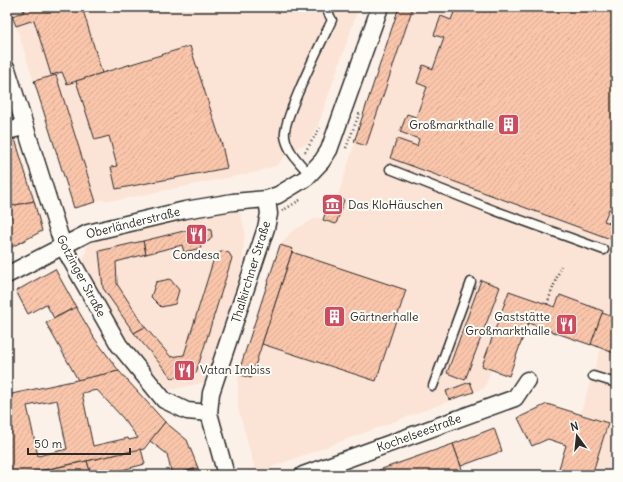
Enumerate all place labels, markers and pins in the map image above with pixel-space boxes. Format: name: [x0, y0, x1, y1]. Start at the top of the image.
building icon: Großmarkthalle: [496, 112, 522, 138]
place label: Großmarkthalle: [409, 117, 494, 132]
museum icon: Das KloHäuschen: [320, 192, 346, 218]
place label: Das KloHäuschen: [348, 197, 443, 212]
restaurant icon: Condesa: [183, 221, 209, 247]
place label: Condesa: [172, 247, 220, 262]
building icon: Gärtnerhalle: [321, 304, 347, 330]
place label: Gärtnerhalle: [350, 309, 418, 324]
place label: Gaststätte Großmarkthalle: [465, 309, 550, 338]
restaurant icon: Gaststätte Großmarkthalle: [553, 311, 579, 337]
restaurant icon: Vatan Imbiss: [172, 357, 198, 383]
place label: Vatan Imbiss: [200, 362, 270, 377]

